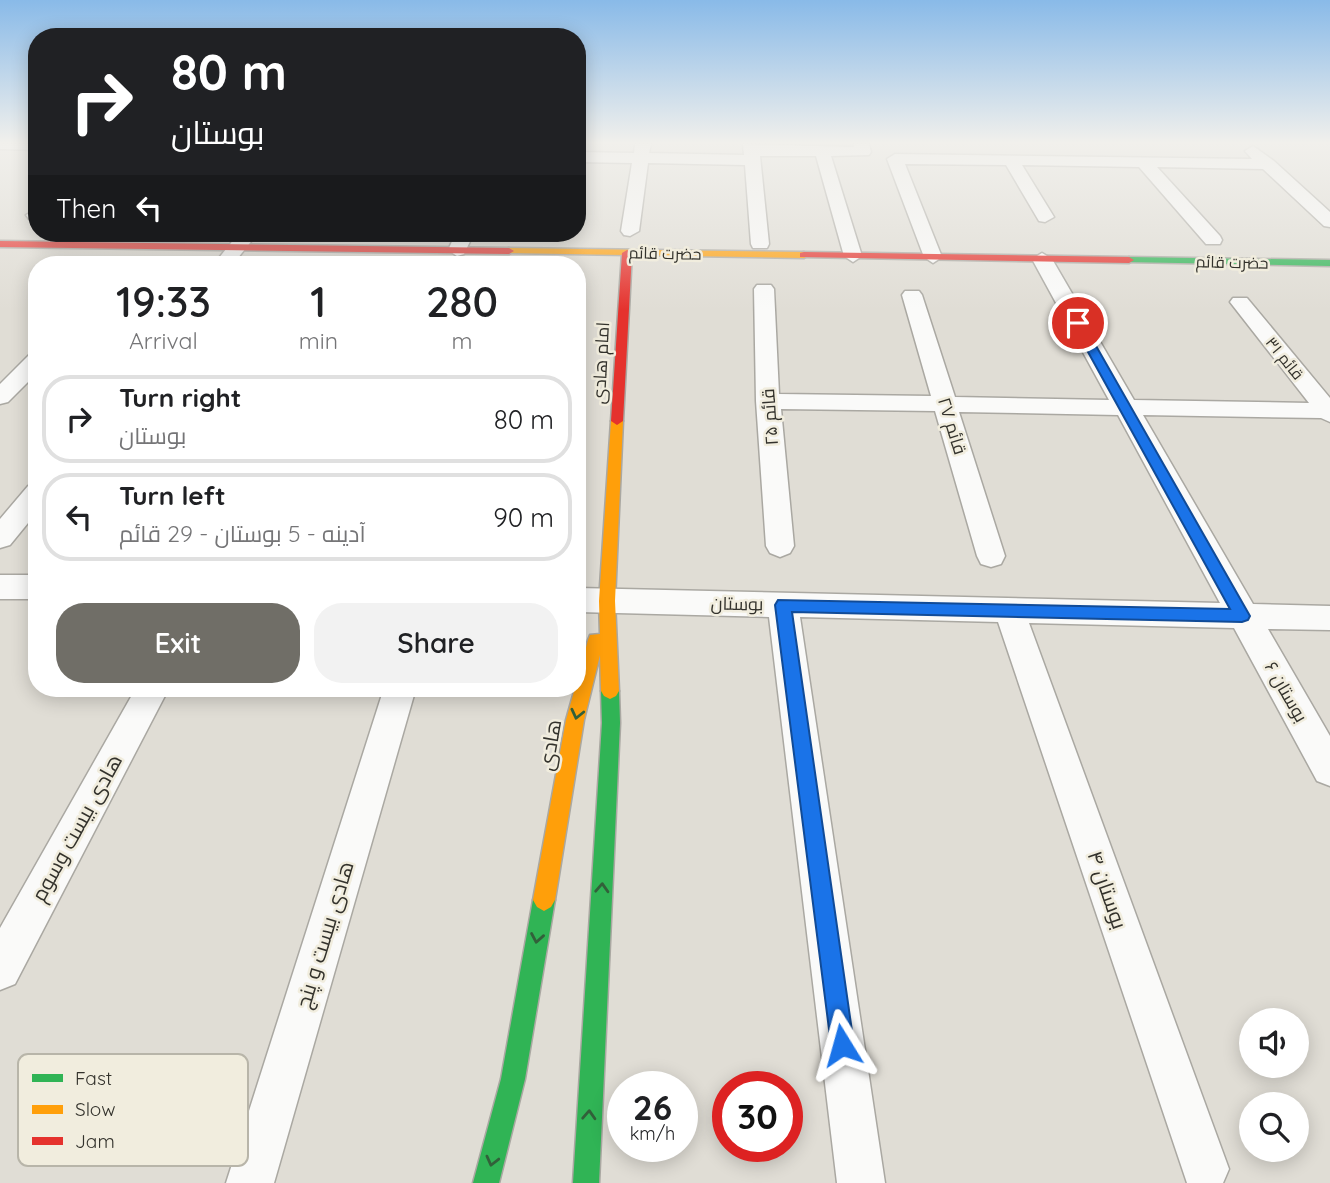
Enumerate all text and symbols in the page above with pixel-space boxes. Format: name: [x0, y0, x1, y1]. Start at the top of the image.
text: 80 m: [171, 41, 287, 102]
icon: right: [56, 56, 147, 147]
text: بوستان: [171, 112, 265, 152]
icon: left: [130, 189, 168, 227]
text: Then: [56, 192, 116, 225]
street label: حضرت قائم: [628, 242, 702, 266]
street label: حضرت قائم: [1195, 251, 1269, 275]
text: 19:33: [116, 275, 211, 328]
text: 1: [310, 275, 326, 328]
text: 280: [426, 275, 498, 328]
pin: [1048, 293, 1108, 353]
icon: arrive: [1059, 304, 1097, 342]
street label: امام هادی: [587, 321, 615, 405]
text: Arrival: [129, 326, 198, 355]
text: min: [299, 326, 338, 355]
text: m: [451, 326, 472, 355]
street label: قائم ۳۱: [1260, 333, 1308, 385]
text: Turn right: [119, 381, 241, 414]
street label: قائم ۲۵: [756, 388, 784, 446]
street label: قائم ۲۷: [932, 394, 972, 458]
icon: right: [60, 400, 98, 438]
text: 80 m: [494, 403, 554, 436]
text: بوستان: [119, 421, 186, 450]
text: Turn left: [119, 479, 226, 512]
icon: left: [60, 498, 98, 536]
text: 90 m: [493, 501, 554, 534]
text: آدینه - 5 بوستان - 29 قائم: [119, 519, 366, 548]
street label: بوستان: [710, 592, 764, 615]
button: Exit: [56, 603, 300, 683]
button: Share: [314, 603, 558, 683]
street label: بوستان ۶: [1260, 657, 1313, 726]
one-way arrow: [571, 708, 585, 720]
street label: هادی: [532, 717, 567, 773]
street label: هادی بیست وسوم: [25, 749, 129, 907]
street label: بوستان ۴: [1081, 847, 1133, 933]
street label: هادی بیست و پنج: [289, 858, 361, 1012]
one-way arrow: [594, 882, 609, 893]
one-way arrow: [530, 932, 545, 944]
position arrow: [805, 1008, 879, 1082]
map controls: [1239, 1008, 1309, 1162]
button: sound: [1239, 1008, 1309, 1078]
legend: [18, 1054, 248, 1166]
text: Fast: [75, 1066, 112, 1090]
speed limit sign: 30: [712, 1071, 803, 1162]
text: 26: [633, 1085, 672, 1129]
button: search: [1239, 1092, 1309, 1162]
text: Slow: [75, 1097, 116, 1121]
one-way arrow: [582, 1109, 597, 1120]
text: km/h: [630, 1122, 675, 1145]
text: Jam: [75, 1129, 115, 1153]
one-way arrow: [486, 1155, 500, 1167]

